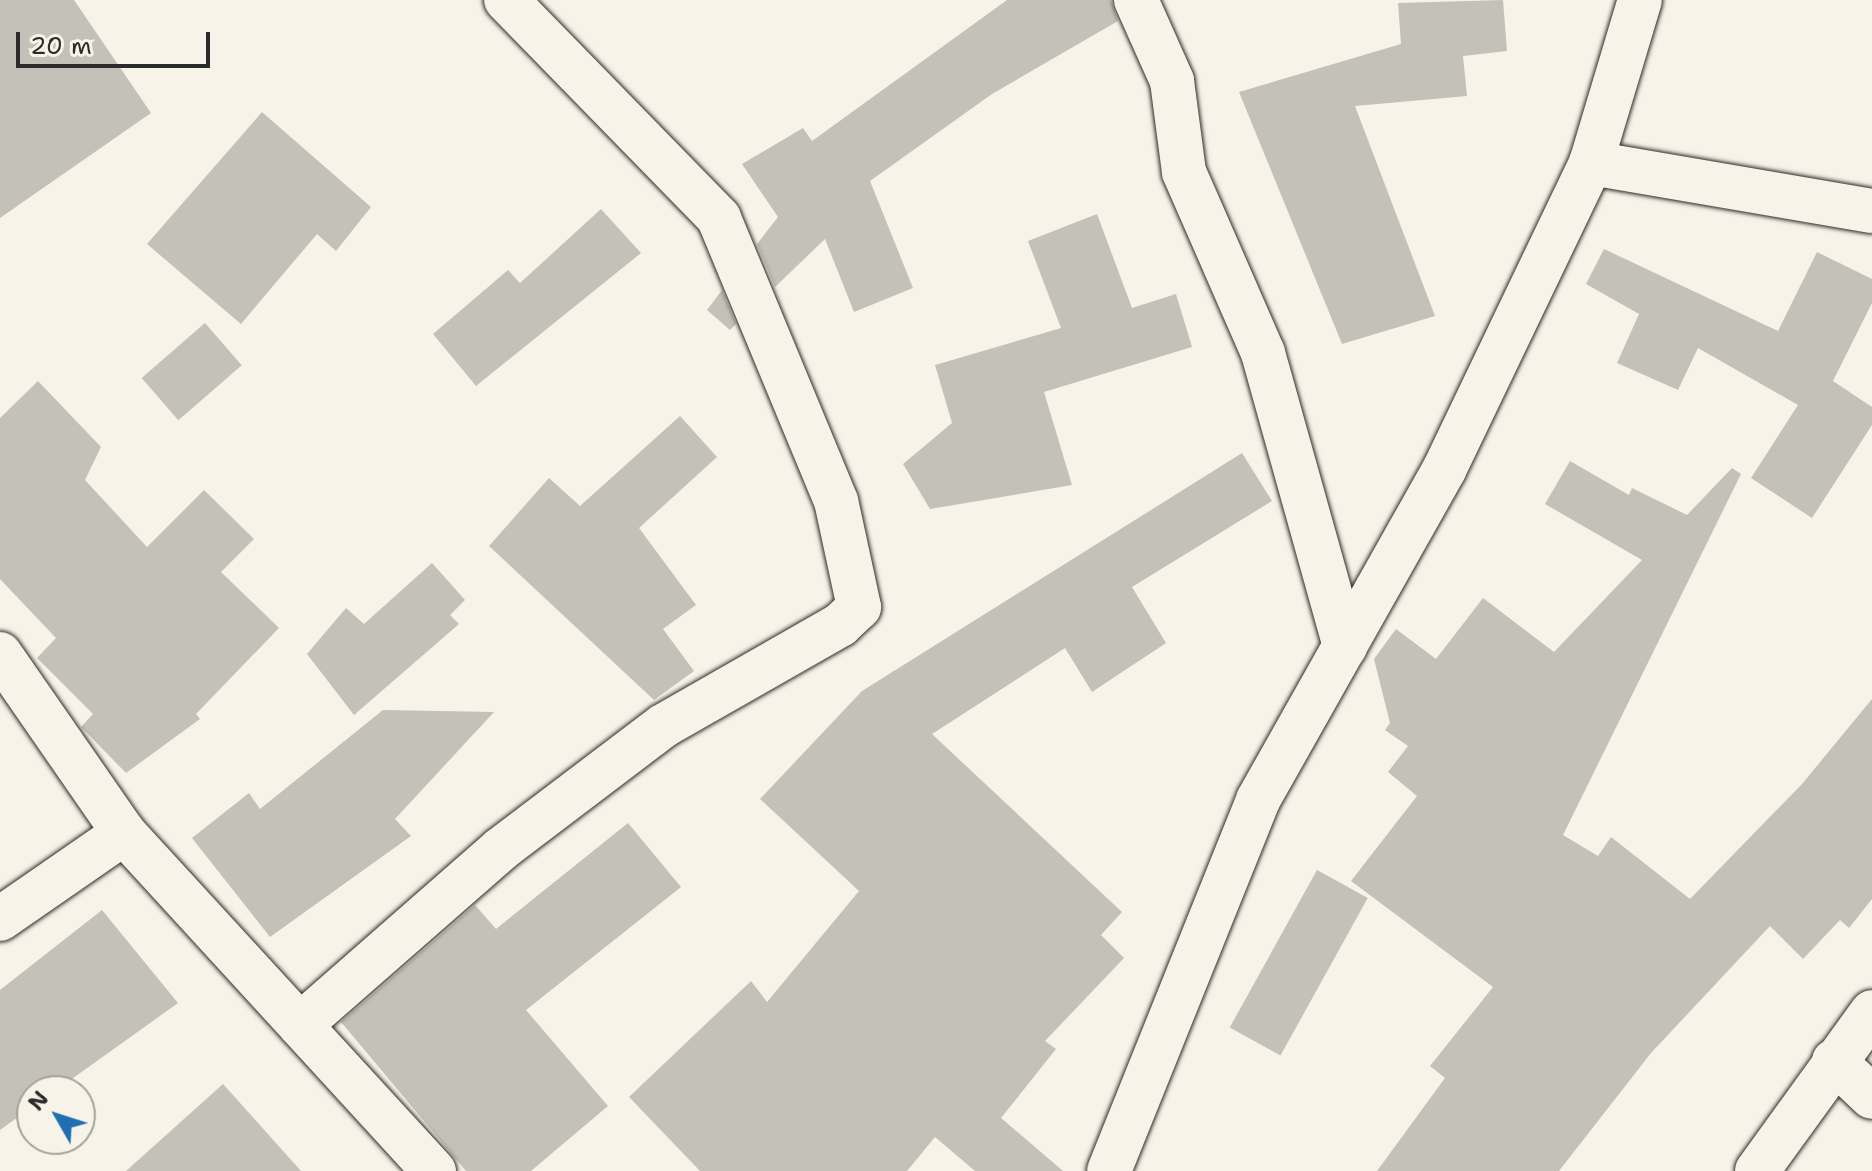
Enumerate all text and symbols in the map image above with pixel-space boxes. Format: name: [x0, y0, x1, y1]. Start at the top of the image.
scale bar: [20, 16, 214, 66]
text: 20 m: [30, 30, 92, 62]
north arrow: [16, 1075, 96, 1155]
text: N: [22, 1085, 55, 1117]

